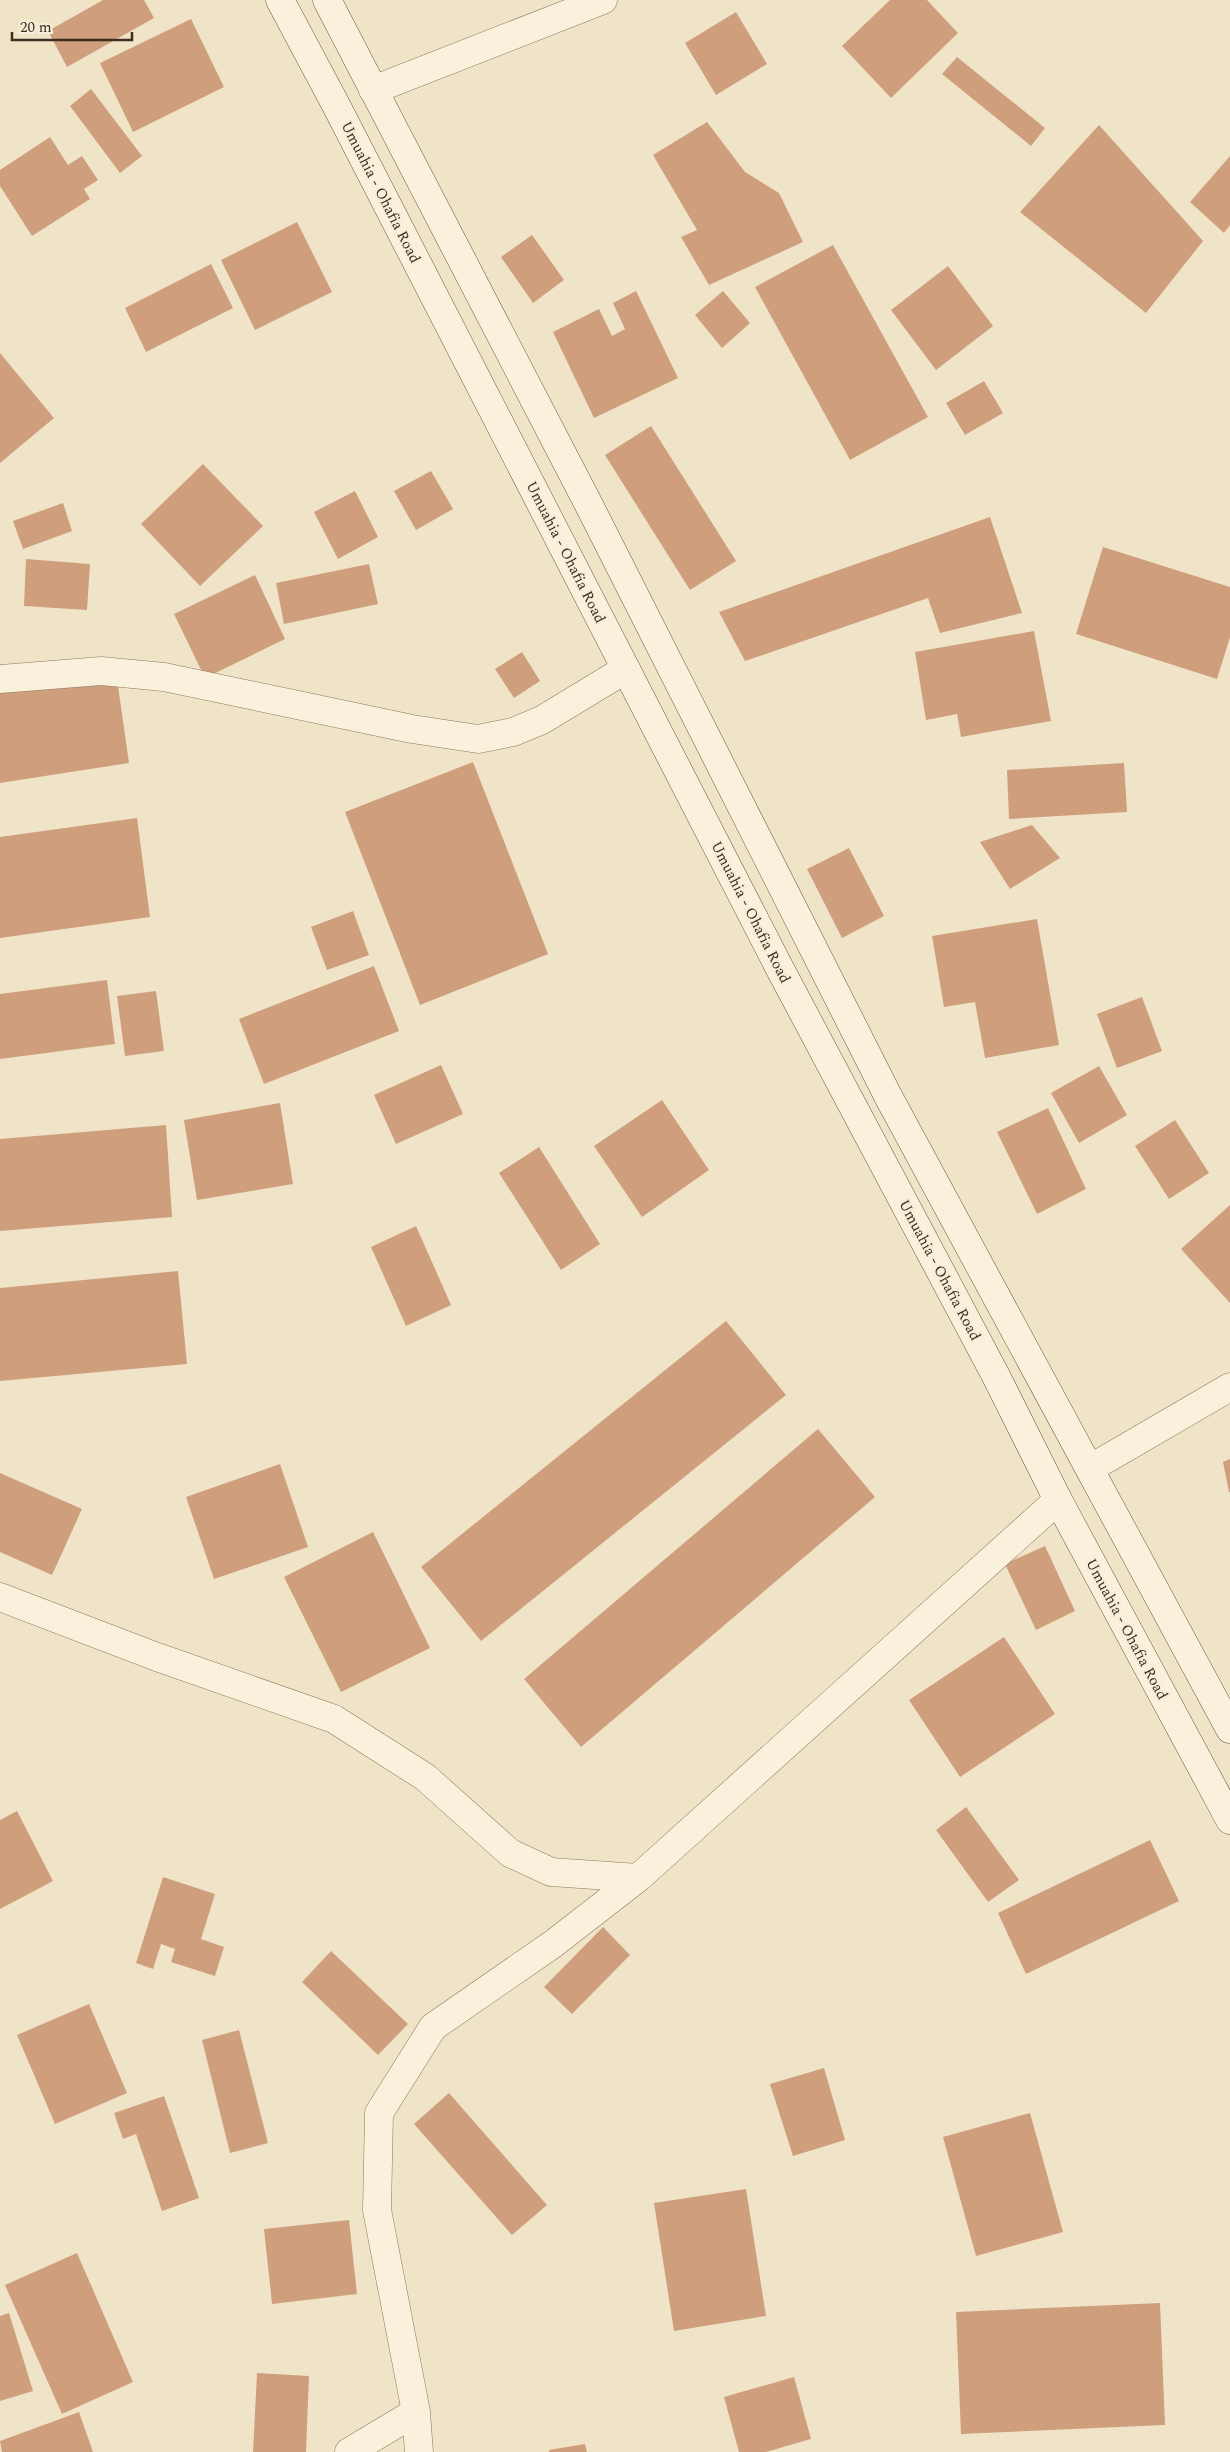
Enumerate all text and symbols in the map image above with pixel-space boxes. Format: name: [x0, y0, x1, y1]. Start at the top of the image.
scale bar: [12, 10, 132, 42]
text: 20 m: [20, 16, 52, 39]
street label: Umuahia - Ohafia Road: [335, 117, 426, 267]
street label: Umuahia - Ohafia Road: [520, 477, 611, 627]
street label: Umuahia - Ohafia Road: [705, 837, 796, 987]
street label: Umuahia - Ohafia Road: [893, 1196, 987, 1345]
street label: Umuahia - Ohafia Road: [1080, 1555, 1174, 1704]

